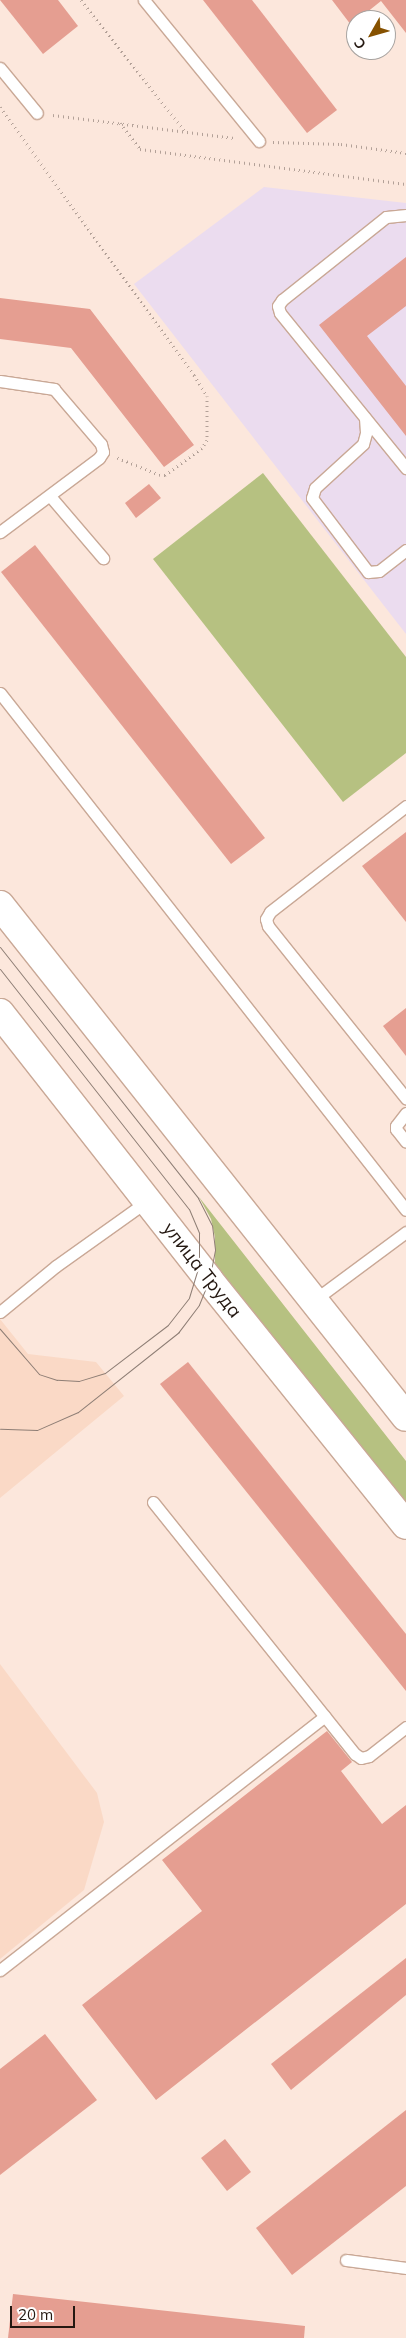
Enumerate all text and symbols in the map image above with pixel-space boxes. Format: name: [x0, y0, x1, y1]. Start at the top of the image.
north arrow: [346, 10, 396, 60]
text: С: [350, 34, 370, 53]
street label: улица Труда: [158, 1218, 246, 1322]
scale bar: [12, 2296, 78, 2328]
text: 20 m: [18, 2305, 53, 2324]

